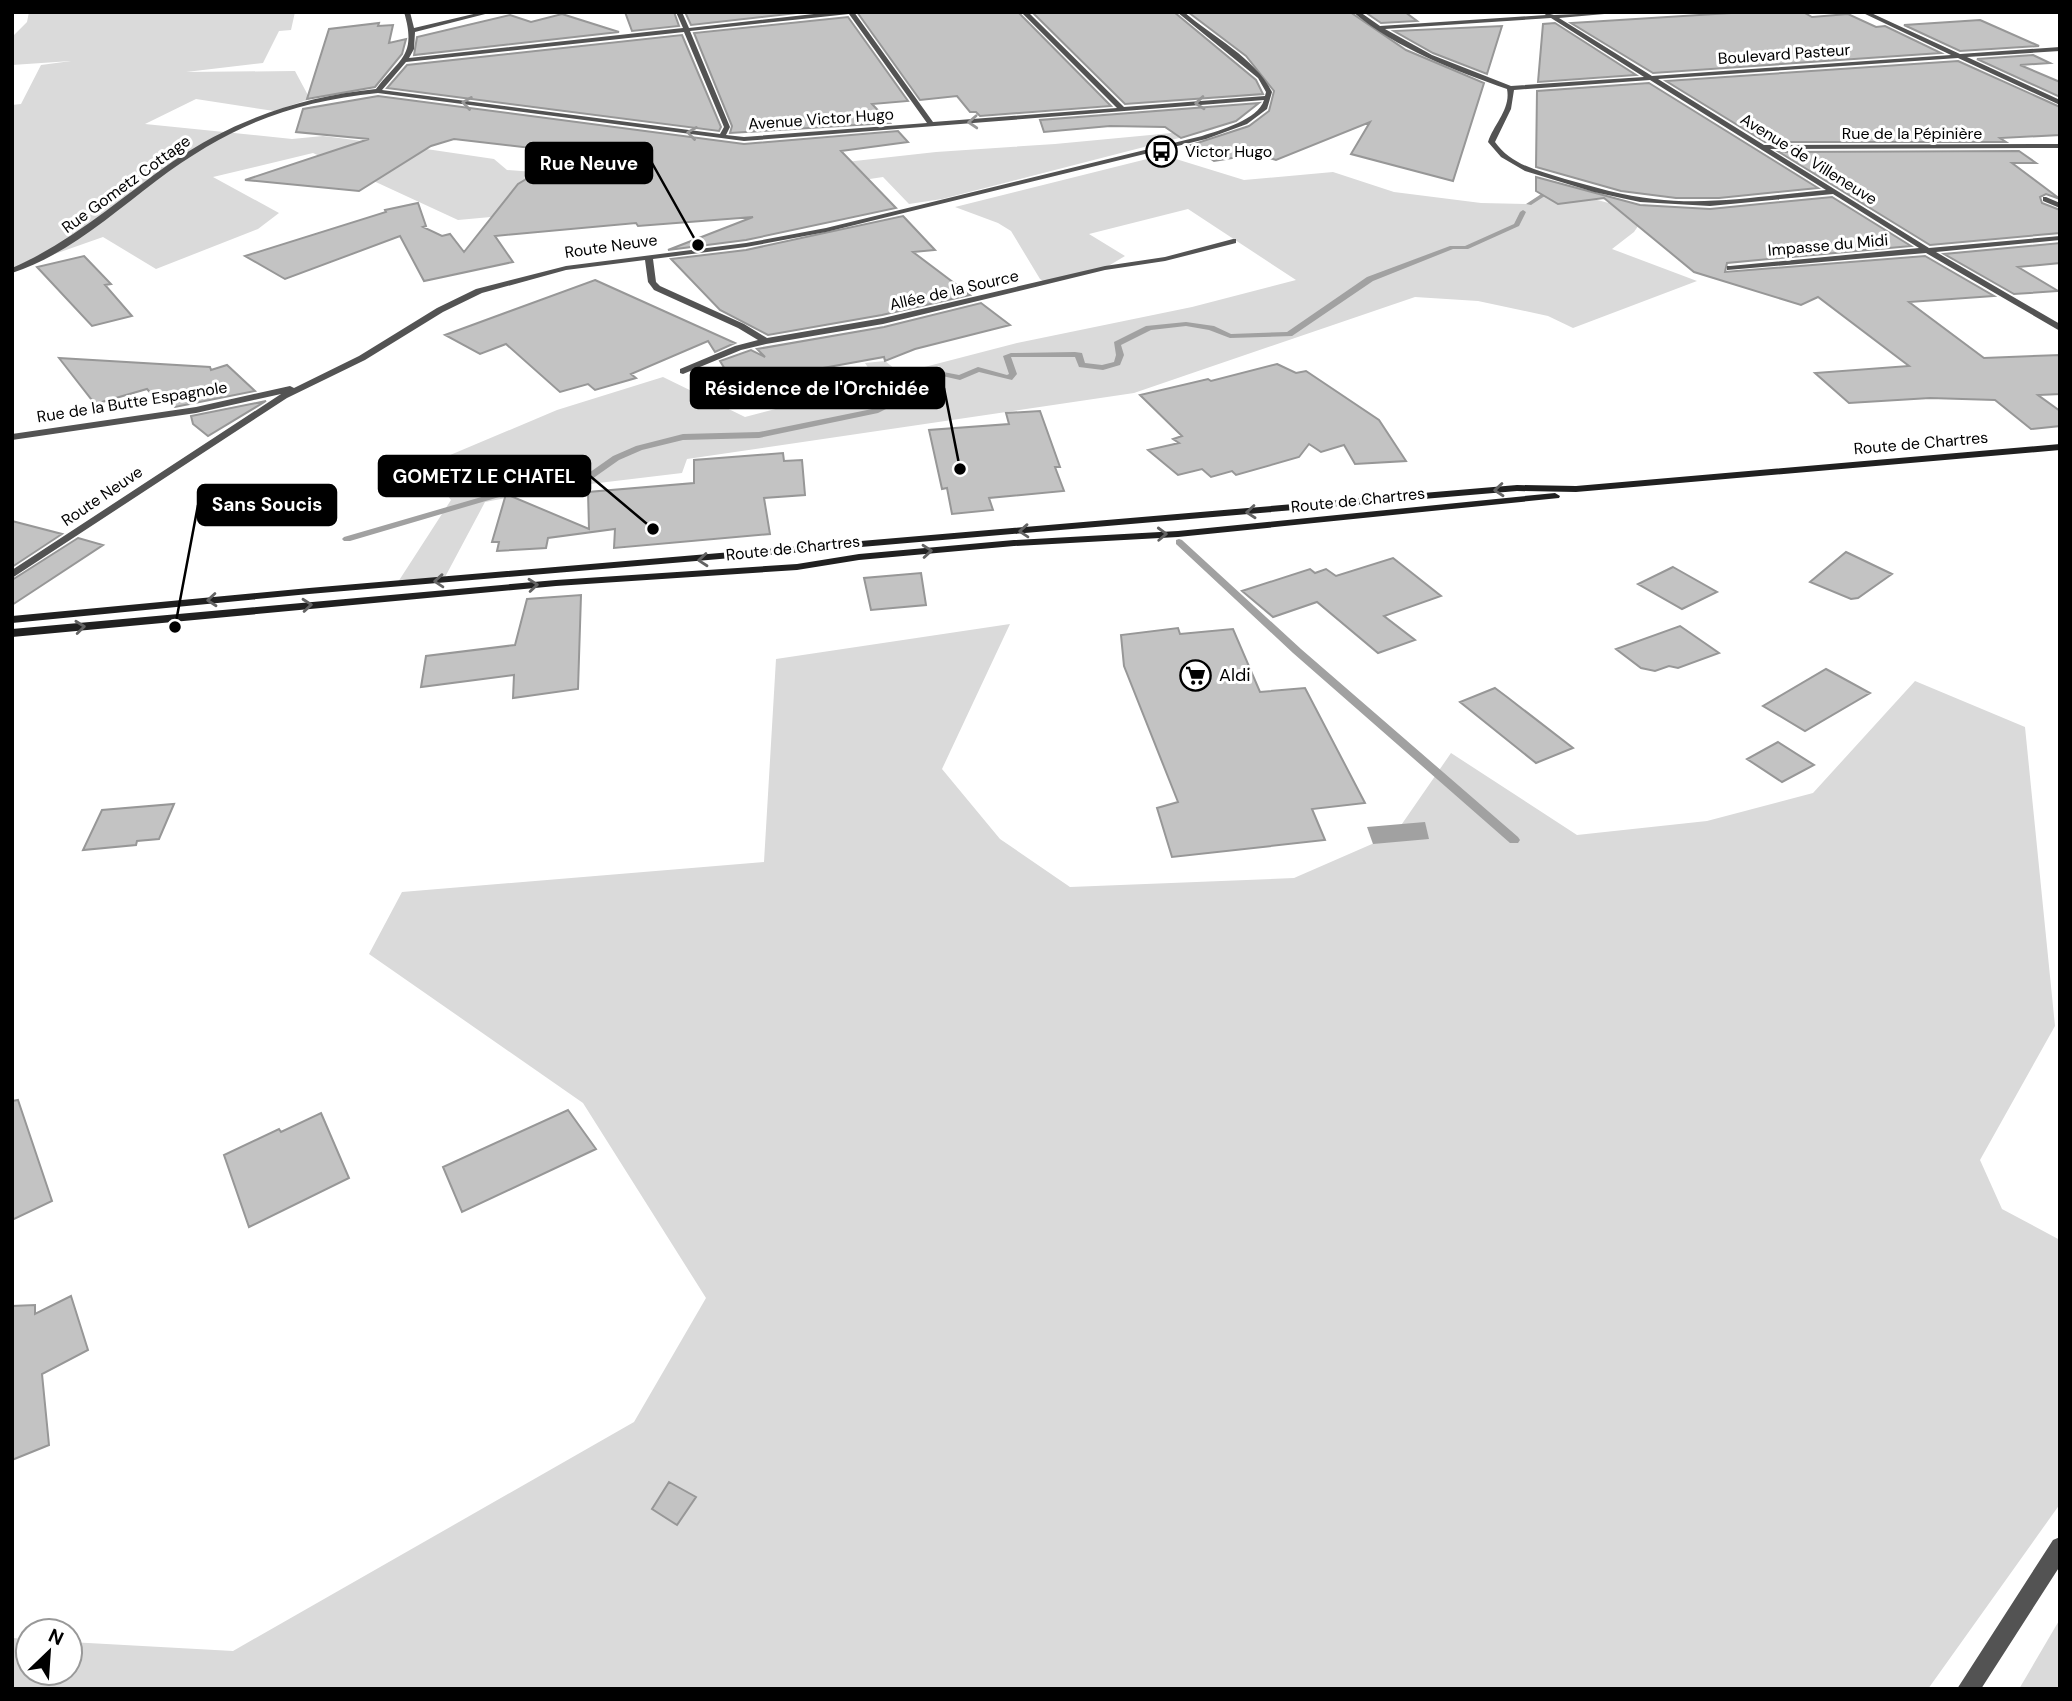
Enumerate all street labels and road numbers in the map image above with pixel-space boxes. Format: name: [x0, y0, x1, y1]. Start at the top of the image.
street label: Boulevard Pasteur: [1717, 39, 1851, 69]
street label: Avenue Victor Hugo: [747, 103, 895, 135]
street label: Avenue de Villeneuve: [1737, 108, 1881, 210]
street label: Rue de la Pépinière: [1842, 123, 1982, 144]
street label: Rue Gometz Cottage: [57, 130, 195, 238]
street label: Route Neuve: [563, 229, 659, 263]
street label: Impasse du Midi: [1767, 229, 1889, 261]
street label: Allée de la Source: [887, 265, 1021, 315]
street label: Rue de la Butte Espagnole: [35, 377, 229, 427]
street label: Route de Chartres: [1853, 427, 1989, 459]
street label: Route Neuve: [57, 461, 147, 531]
street label: Route de Chartres: [1290, 483, 1426, 517]
street label: Route de Chartres: [725, 531, 861, 565]

